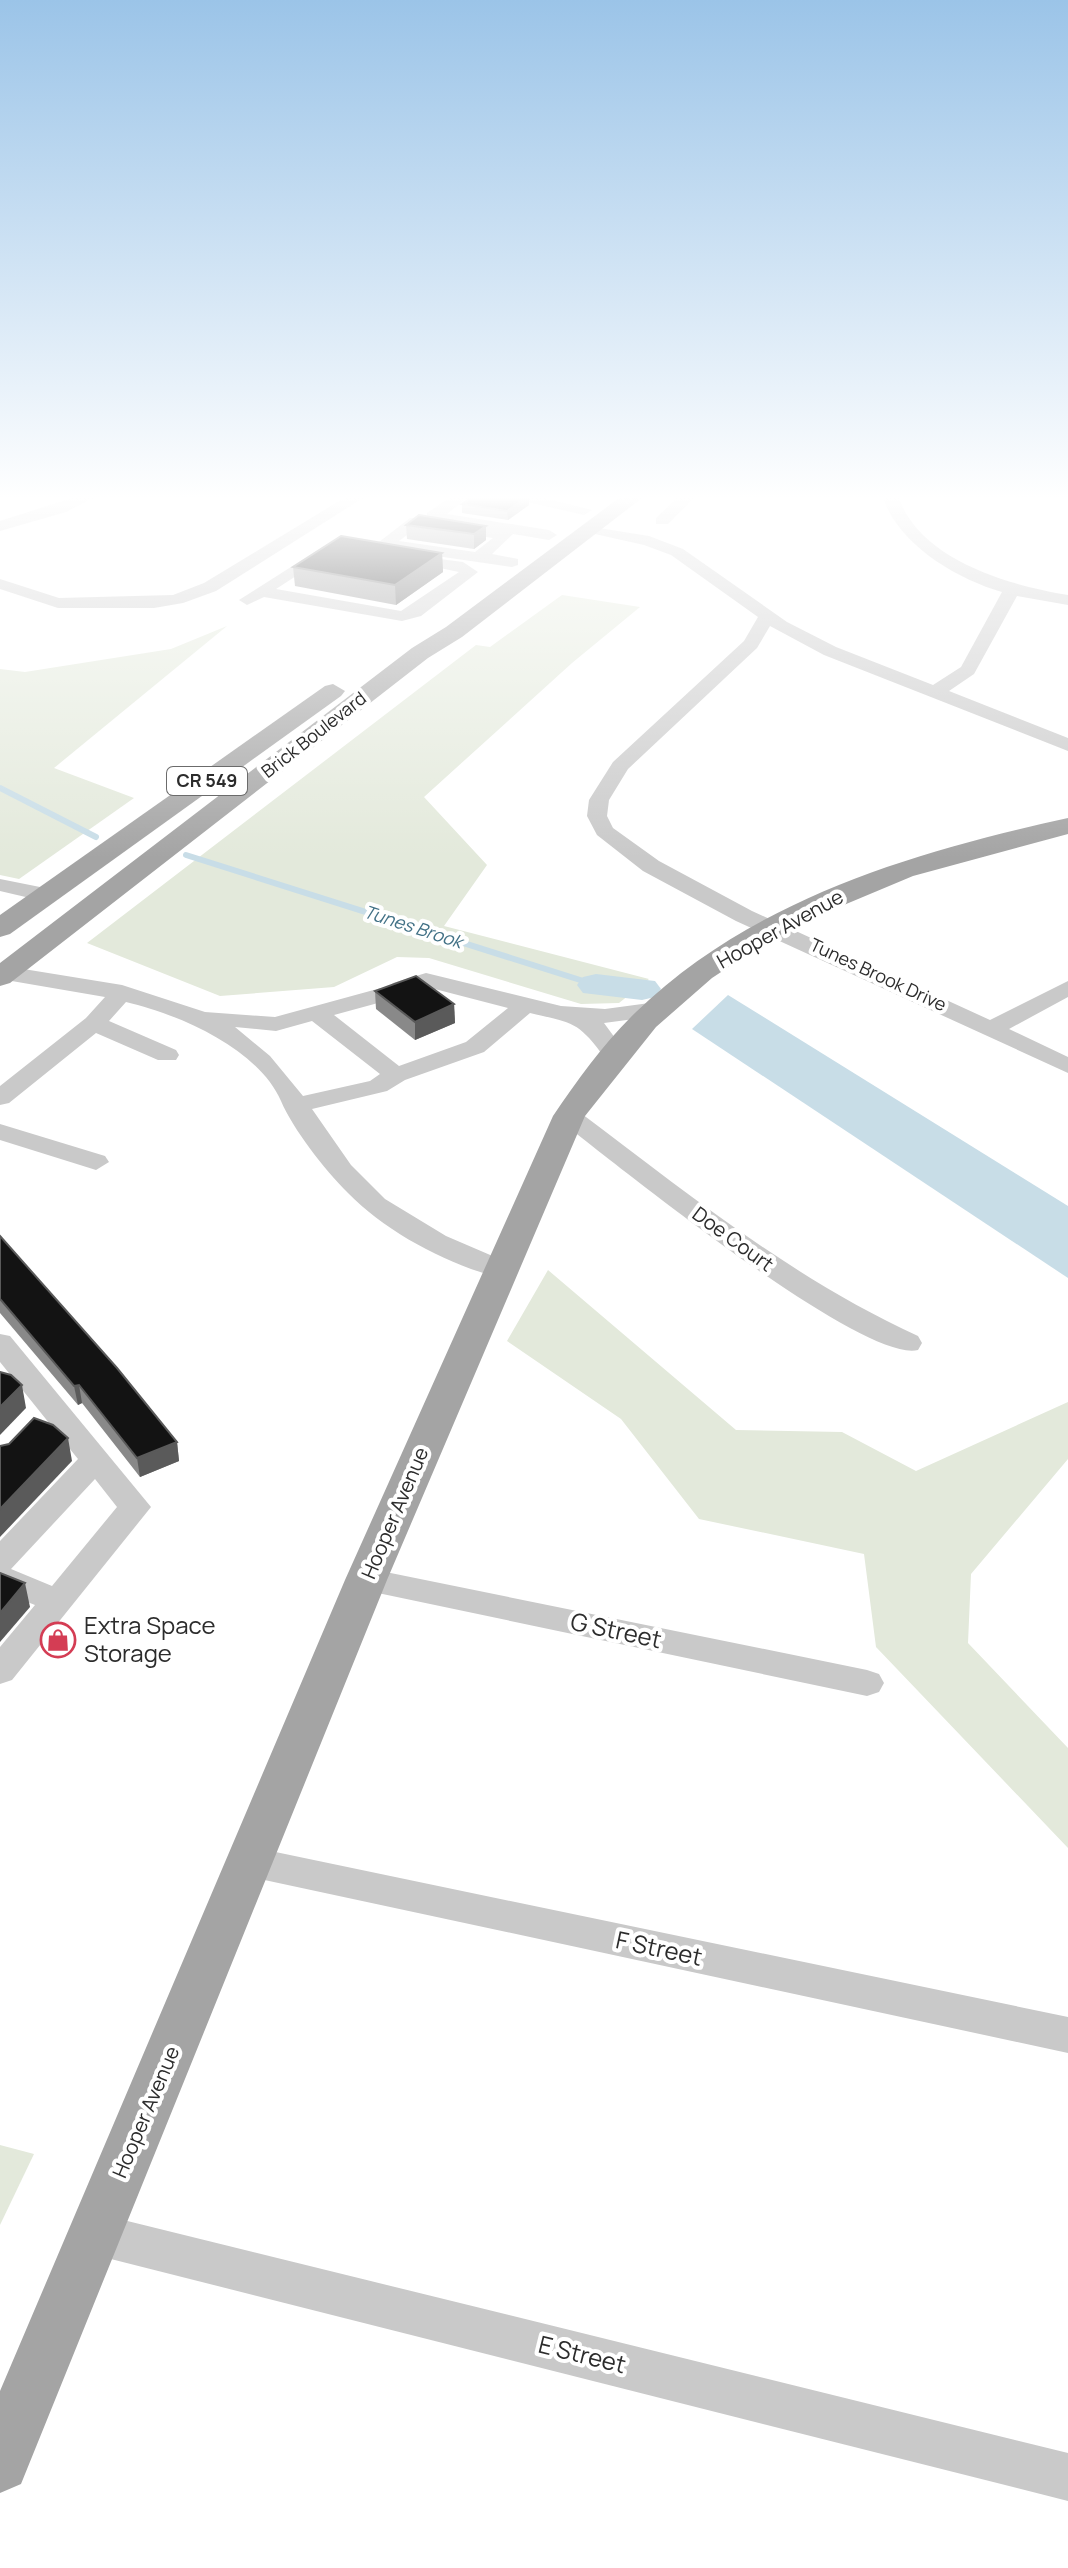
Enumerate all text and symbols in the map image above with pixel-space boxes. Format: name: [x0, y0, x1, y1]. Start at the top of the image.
street label: Brick Boulevard: [256, 686, 371, 783]
road number: CR 549: [167, 767, 247, 795]
street label: Hooper Avenue: [712, 883, 848, 974]
water label: Tunes Brook: [361, 899, 469, 954]
street label: Tunes Brook Drive: [806, 932, 951, 1016]
street label: Doe Court: [687, 1200, 779, 1277]
street label: Hooper Avenue: [355, 1443, 434, 1583]
street label: G Street: [568, 1604, 665, 1655]
place label: Extra Space Storage: [84, 1608, 216, 1669]
shop icon: Extra Space Storage: [39, 1621, 77, 1659]
street label: F Street: [613, 1922, 705, 1973]
street label: Hooper Avenue: [106, 2042, 185, 2182]
street label: E Street: [535, 2327, 630, 2380]

